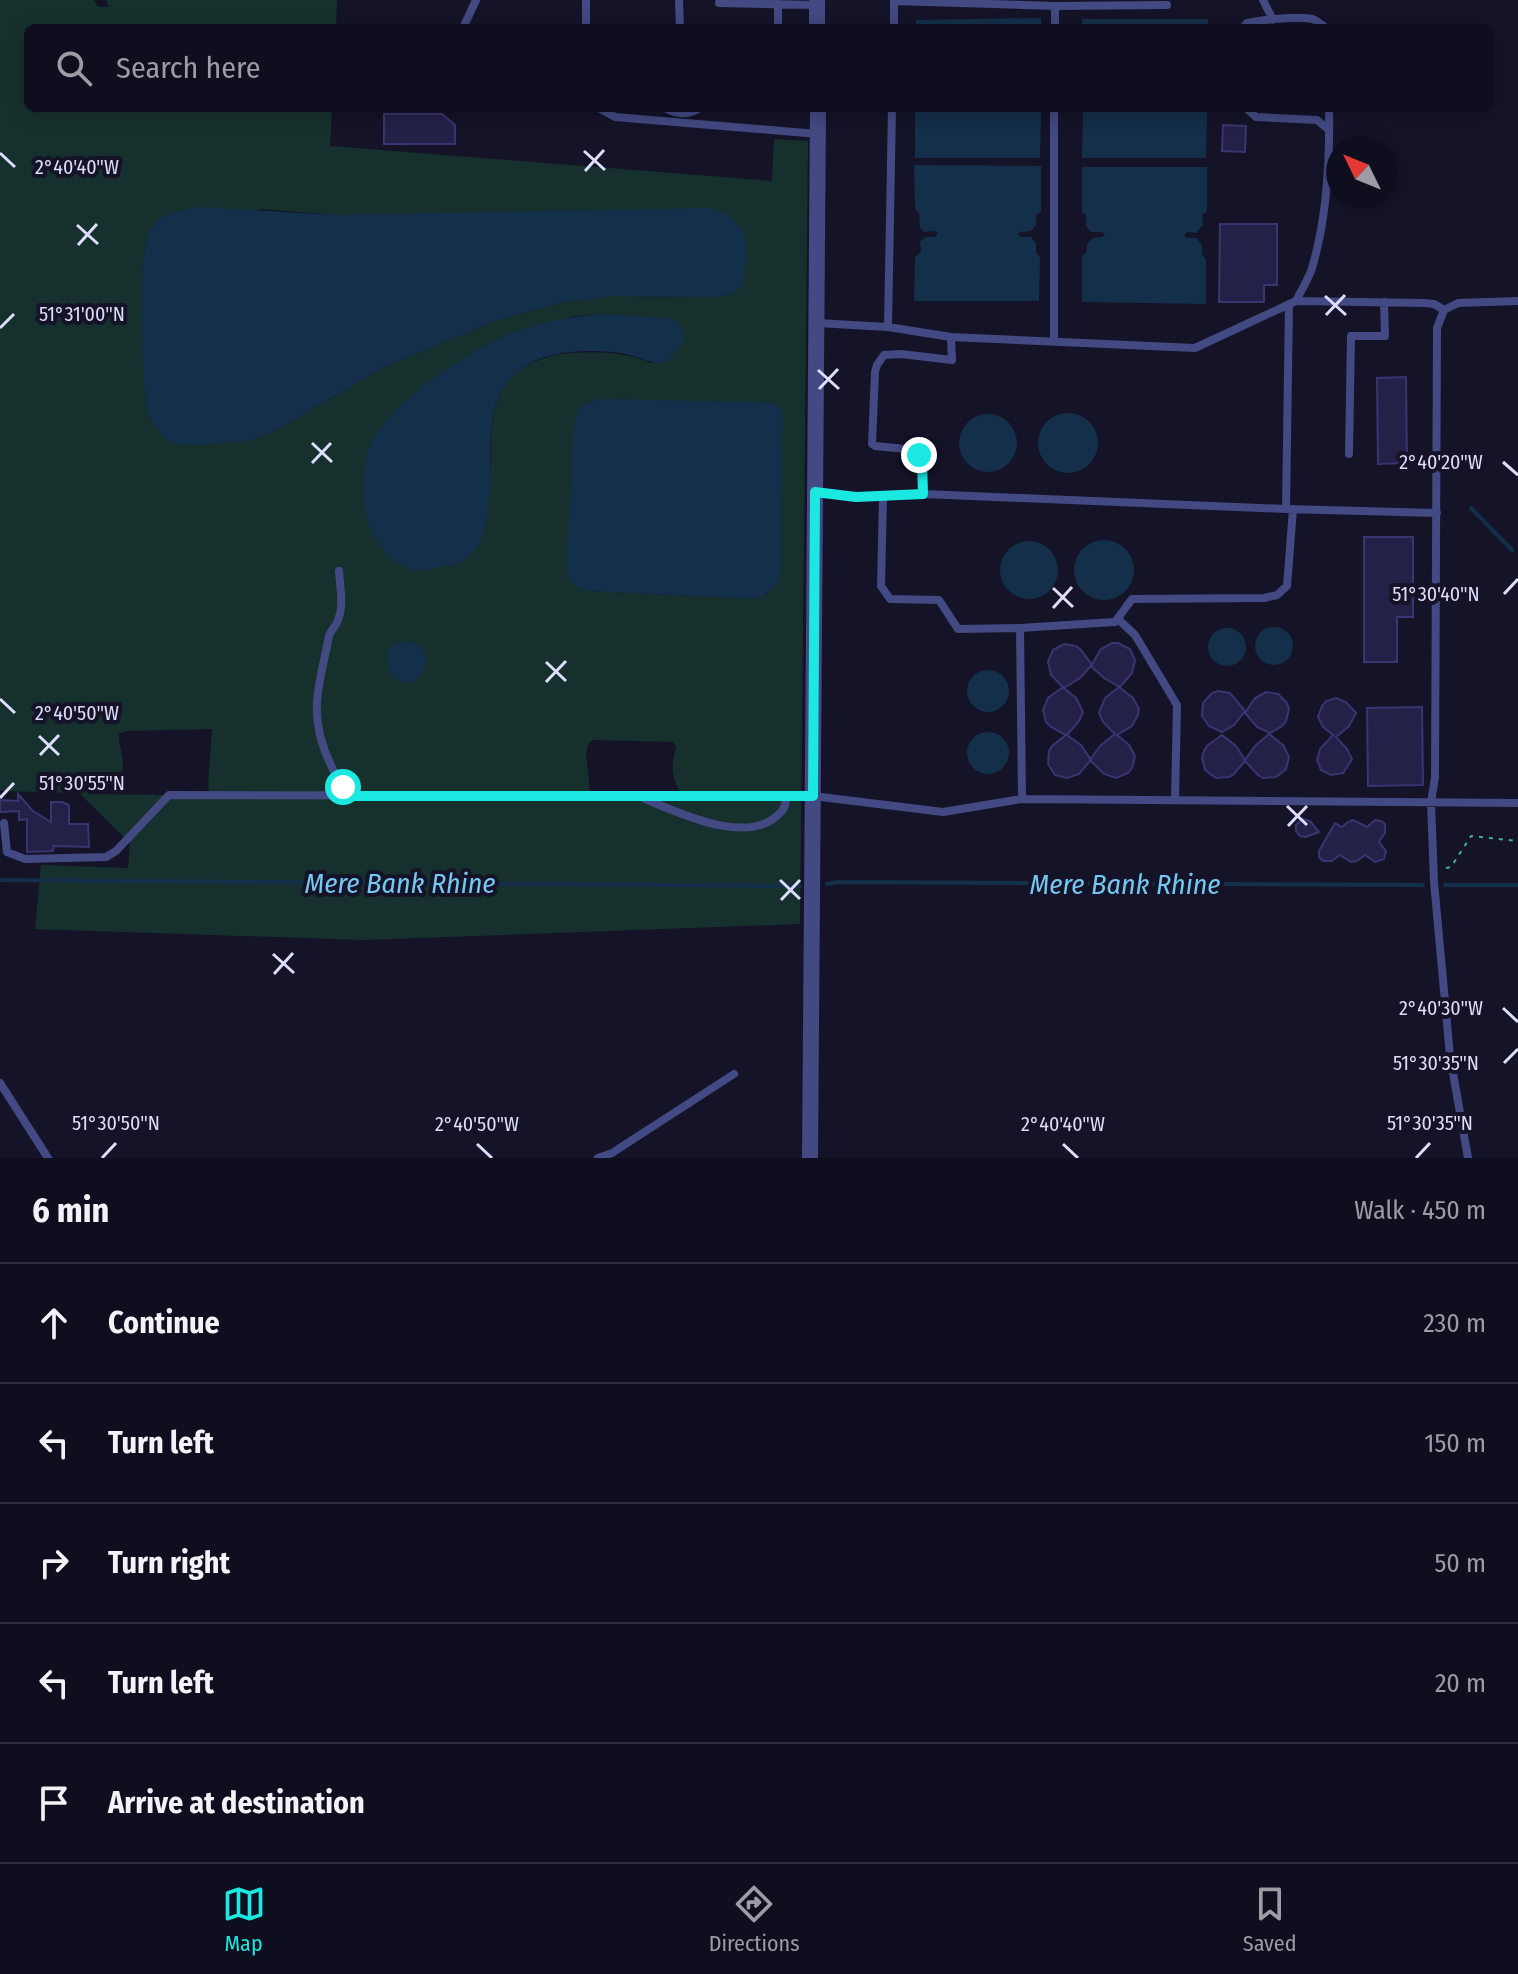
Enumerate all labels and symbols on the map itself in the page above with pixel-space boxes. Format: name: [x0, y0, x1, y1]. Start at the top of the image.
north arrow: [1326, 136, 1398, 208]
text: 2°40'40"W: [35, 155, 119, 179]
text: 51°31'00"N: [39, 302, 125, 326]
route end: [901, 437, 937, 473]
text: 2°40'20"W: [1399, 450, 1483, 474]
text: 51°30'40"N: [1392, 582, 1480, 606]
text: 2°40'50"W: [35, 701, 119, 725]
route start: [325, 769, 361, 805]
text: 51°30'55"N: [39, 771, 125, 795]
water label: Mere Bank Rhine: [304, 867, 496, 900]
water label: Mere Bank Rhine: [1029, 868, 1221, 901]
text: 2°40'30"W: [1399, 996, 1483, 1020]
text: 51°30'35"N: [1393, 1051, 1479, 1075]
text: 51°30'50"N: [72, 1111, 160, 1135]
text: 51°30'35"N: [1387, 1111, 1473, 1135]
text: 2°40'50"W: [435, 1112, 519, 1136]
text: 2°40'40"W: [1021, 1112, 1105, 1136]

